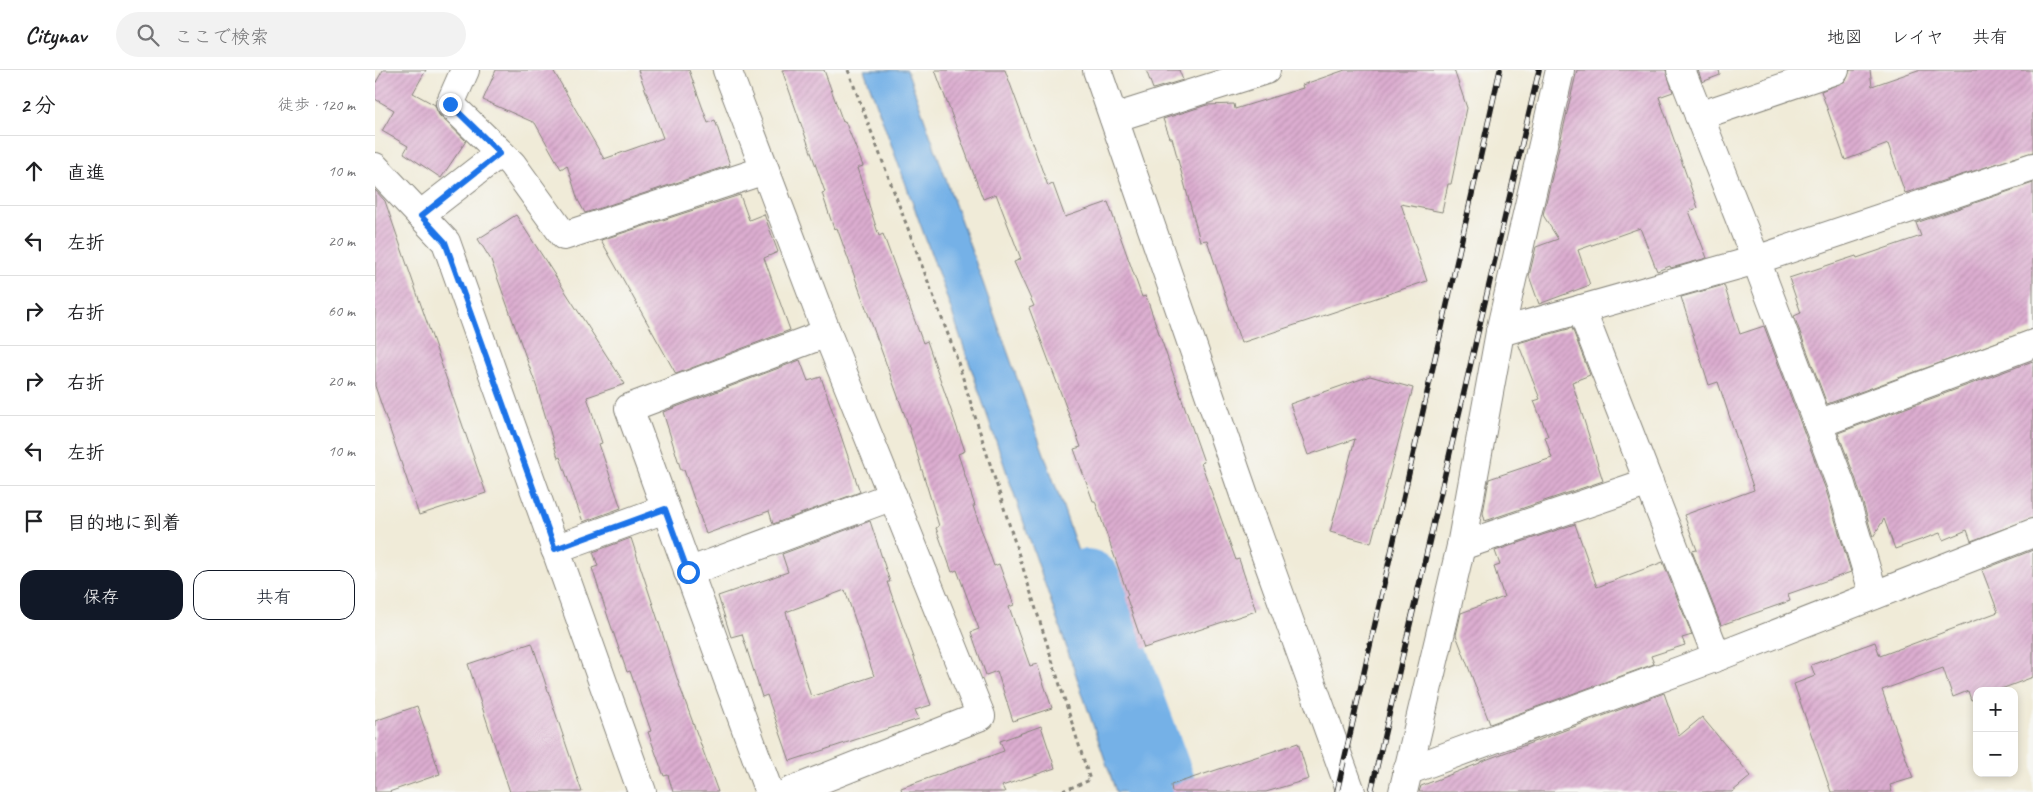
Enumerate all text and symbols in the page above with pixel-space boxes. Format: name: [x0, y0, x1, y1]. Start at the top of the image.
search box: [116, 12, 466, 57]
text: Citynav: [25, 20, 86, 50]
icon: search: [134, 21, 162, 49]
text: ここで検索: [174, 25, 269, 49]
text: 地図: [1827, 26, 1863, 48]
text: レイヤ: [1891, 26, 1944, 48]
text: 共有: [1972, 26, 2008, 48]
text: 2 分: [20, 92, 56, 118]
route end: [439, 93, 462, 116]
text: 徒歩 · 120 m: [278, 95, 355, 115]
icon: ahead: [20, 157, 48, 185]
text: 直進: [67, 161, 105, 185]
text: 10 m: [328, 161, 355, 181]
icon: left: [20, 227, 48, 255]
text: 左折: [67, 231, 105, 255]
text: 20 m: [328, 231, 355, 251]
icon: right: [20, 297, 48, 325]
text: 右折: [67, 301, 105, 325]
text: 60 m: [328, 301, 355, 321]
icon: right: [20, 367, 48, 395]
text: 右折: [67, 371, 105, 395]
text: 20 m: [328, 371, 355, 391]
icon: left: [20, 437, 48, 465]
text: 左折: [67, 441, 105, 465]
text: 10 m: [328, 441, 355, 461]
icon: arrive: [20, 507, 48, 535]
text: 目的地に到着: [67, 511, 181, 535]
route start: [677, 561, 700, 584]
button: 保存: [20, 570, 183, 620]
button: 共有: [193, 570, 355, 620]
map controls: [1973, 687, 2018, 777]
button: +: [1973, 687, 2018, 732]
button: −: [1973, 732, 2018, 777]

